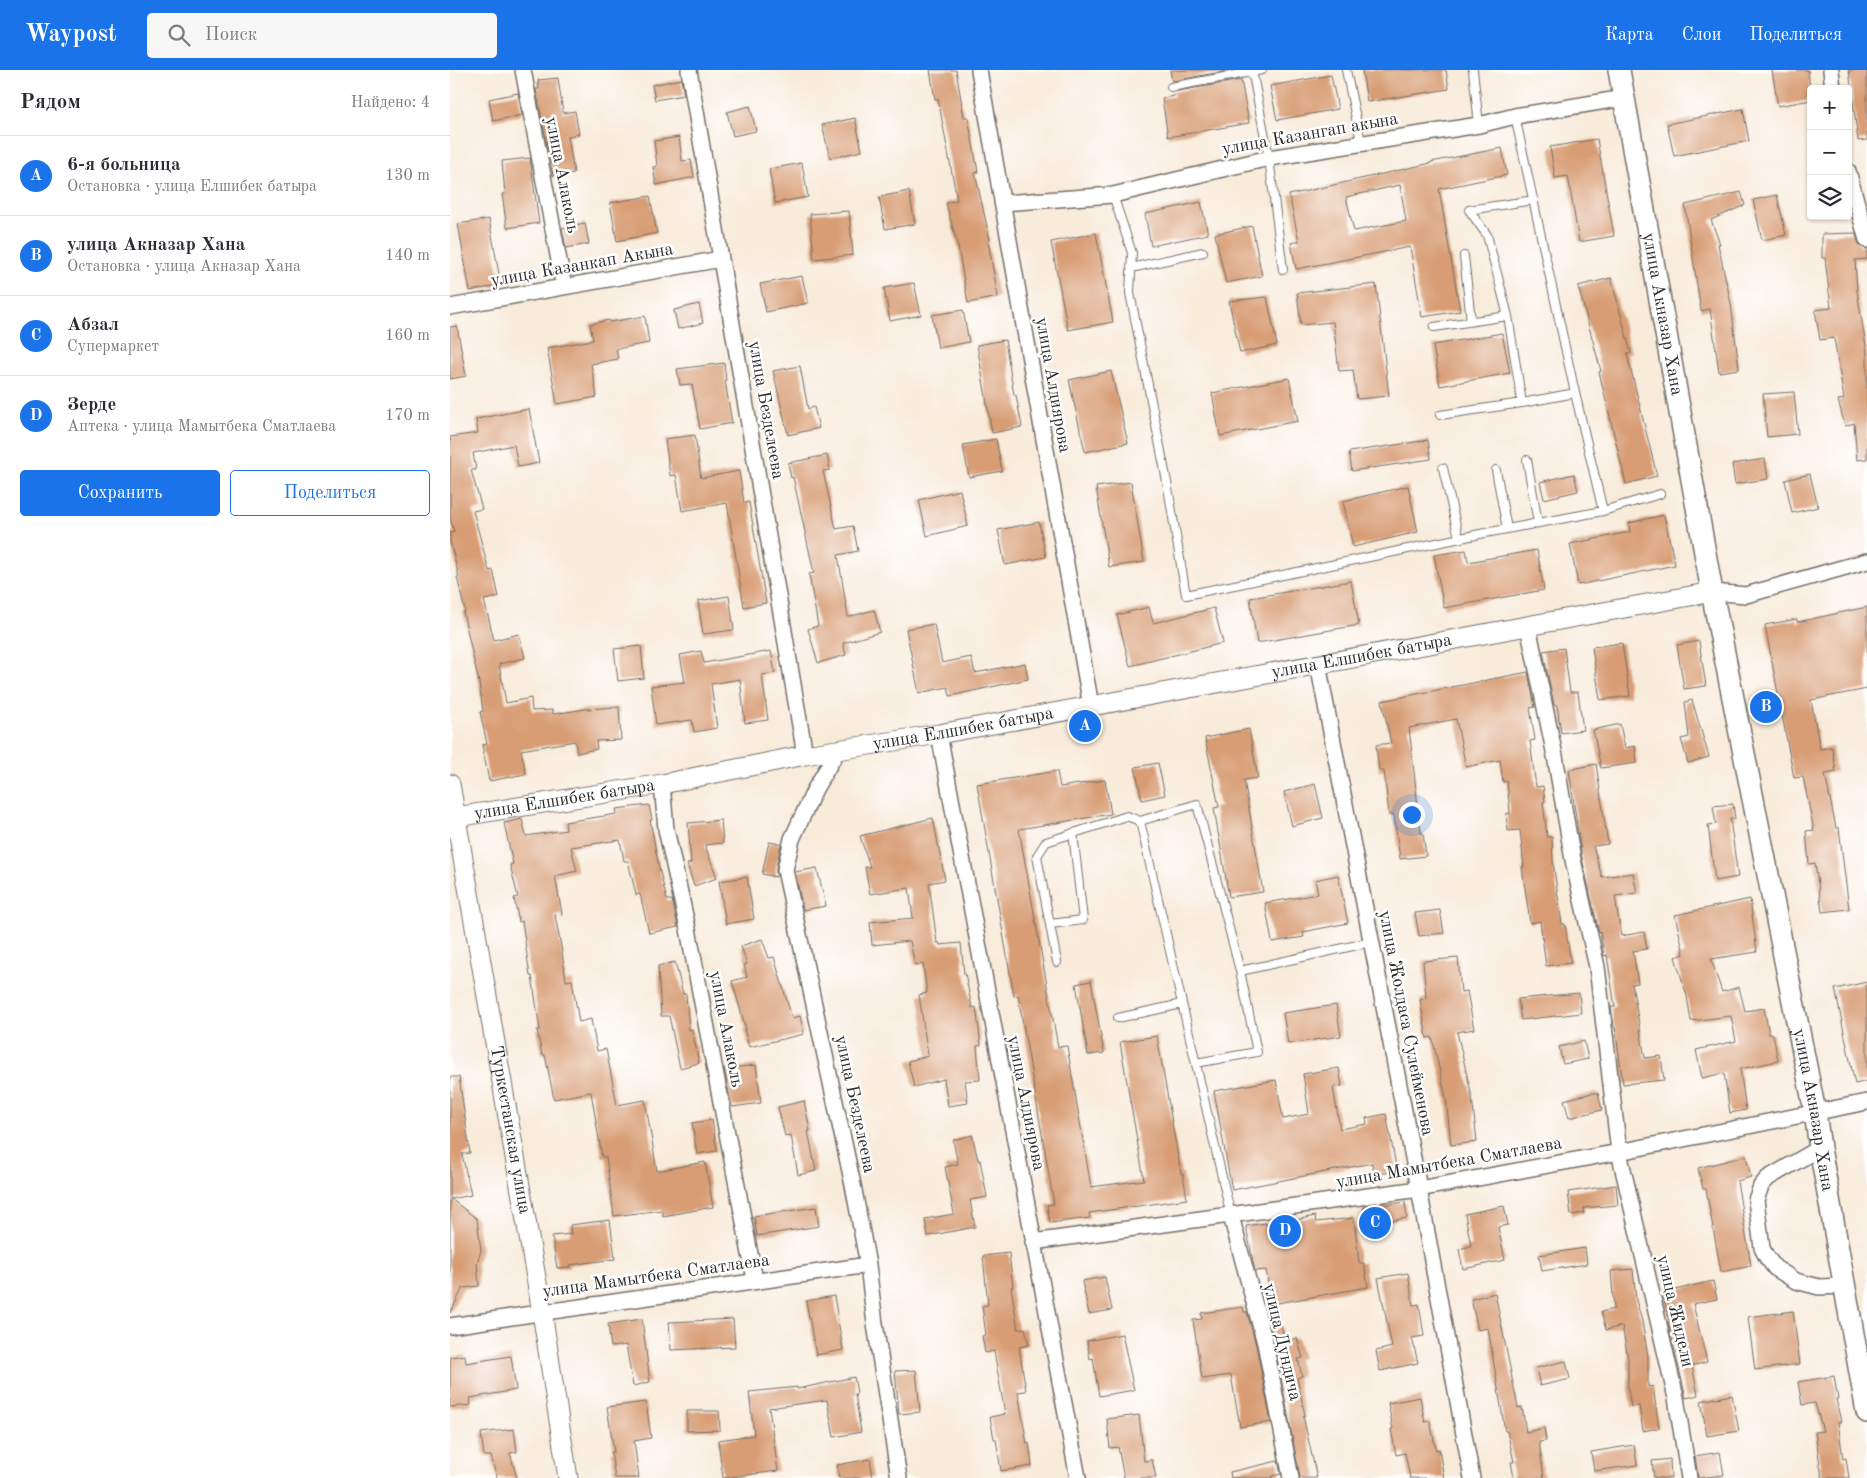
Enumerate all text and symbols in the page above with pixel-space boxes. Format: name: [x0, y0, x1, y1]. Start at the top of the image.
search box: [147, 13, 497, 58]
icon: search: [165, 21, 193, 49]
text: Waypost: [25, 23, 117, 47]
text: Поиск: [205, 26, 257, 45]
text: Карта: [1605, 26, 1654, 44]
text: Слои: [1682, 26, 1721, 44]
text: Поделиться: [1749, 26, 1842, 44]
map controls: [1807, 85, 1852, 220]
button: +: [1807, 85, 1852, 130]
text: Рядом: [20, 92, 81, 113]
text: Найдено: 4: [351, 95, 430, 111]
street label: улица Казангап акына: [1221, 110, 1399, 158]
street label: улица Алаколь: [542, 115, 582, 235]
button: −: [1807, 130, 1852, 175]
text: 6-я больница: [67, 156, 181, 175]
text: A: [30, 168, 42, 184]
text: 130 m: [385, 168, 430, 184]
button: layers: [1807, 175, 1852, 220]
text: Остановка · улица Елшибек батыра: [67, 179, 317, 195]
street label: улица Акназар Хана: [1639, 231, 1686, 397]
text: улица Акназар Хана: [67, 236, 245, 255]
street label: улица Казанкап Акына: [489, 240, 675, 290]
text: B: [30, 248, 42, 264]
text: 140 m: [385, 248, 430, 264]
text: Остановка · улица Акназар Хана: [67, 259, 301, 275]
text: Абзал: [67, 316, 119, 335]
street label: улица Алдиярова: [1032, 316, 1074, 454]
text: C: [31, 328, 41, 344]
text: 160 m: [385, 328, 430, 344]
text: Супермаркет: [67, 339, 159, 355]
street label: улица Безделеева: [745, 339, 787, 481]
text: Зерде: [67, 396, 116, 415]
text: D: [30, 408, 42, 424]
text: 170 m: [385, 408, 430, 424]
text: Аптека · улица Мамытбека Сматлаева: [67, 419, 336, 435]
button: Сохранить: [20, 470, 220, 516]
button: Поделиться: [230, 470, 430, 516]
street label: улица Елшибек батыра: [1270, 631, 1453, 682]
pin: B: [1750, 688, 1782, 726]
street label: улица Елшибек батыра: [872, 704, 1055, 753]
pin: A: [1069, 707, 1101, 745]
street label: улица Елшибек батыра: [473, 776, 656, 823]
your location: [1399, 802, 1425, 828]
street label: улица Жолдаса Сулейменова: [1375, 909, 1437, 1137]
street label: улица Алаколь: [706, 969, 746, 1089]
street label: улица Акназар Хана: [1790, 1027, 1837, 1193]
street label: улица Безделеева: [832, 1034, 878, 1175]
street label: улица Алдиярова: [1004, 1034, 1048, 1172]
street label: Туркестанская улица: [487, 1044, 534, 1215]
street label: улица Мамытбека Сматлаева: [1335, 1134, 1564, 1192]
pin: C: [1359, 1204, 1391, 1242]
pin: D: [1269, 1212, 1301, 1250]
street label: улица Мамытбека Сматлаева: [541, 1251, 771, 1301]
street label: улица Жидели: [1653, 1253, 1697, 1369]
street label: улица Дундича: [1260, 1281, 1304, 1403]

